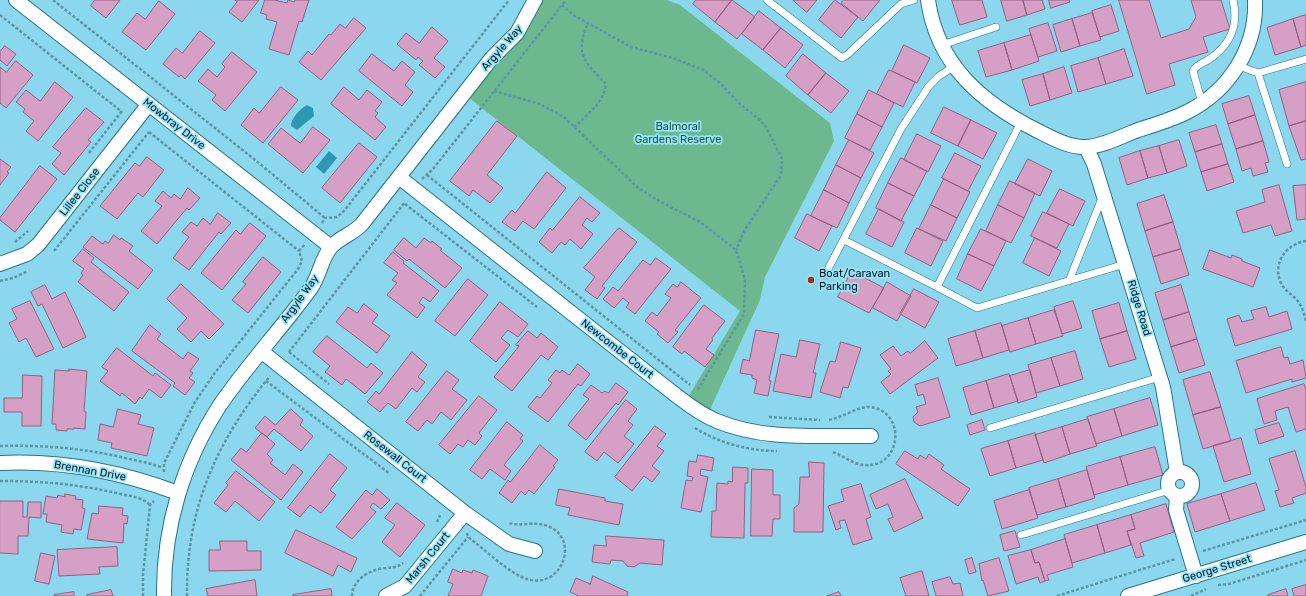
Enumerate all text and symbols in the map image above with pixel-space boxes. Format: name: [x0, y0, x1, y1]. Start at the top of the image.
street label: Argyle Way: [479, 22, 525, 74]
street label: Mowbray Drive: [140, 96, 208, 152]
park label: Balmoral Gardens Reserve: [635, 120, 721, 146]
street label: Lillee Close: [57, 165, 103, 219]
place label: Boat/Caravan Parking: [819, 267, 890, 293]
street label: Argyle Way: [278, 272, 322, 326]
marker: Boat/Caravan Parking: [806, 275, 816, 285]
street label: Ridge Road: [1124, 278, 1154, 338]
street label: Newcombe Court: [578, 317, 656, 381]
street label: Rosewall Court: [361, 428, 429, 486]
street label: Brennan Drive: [53, 458, 127, 484]
street label: Marsh Court: [403, 529, 453, 587]
street label: George Street: [1181, 552, 1253, 586]

